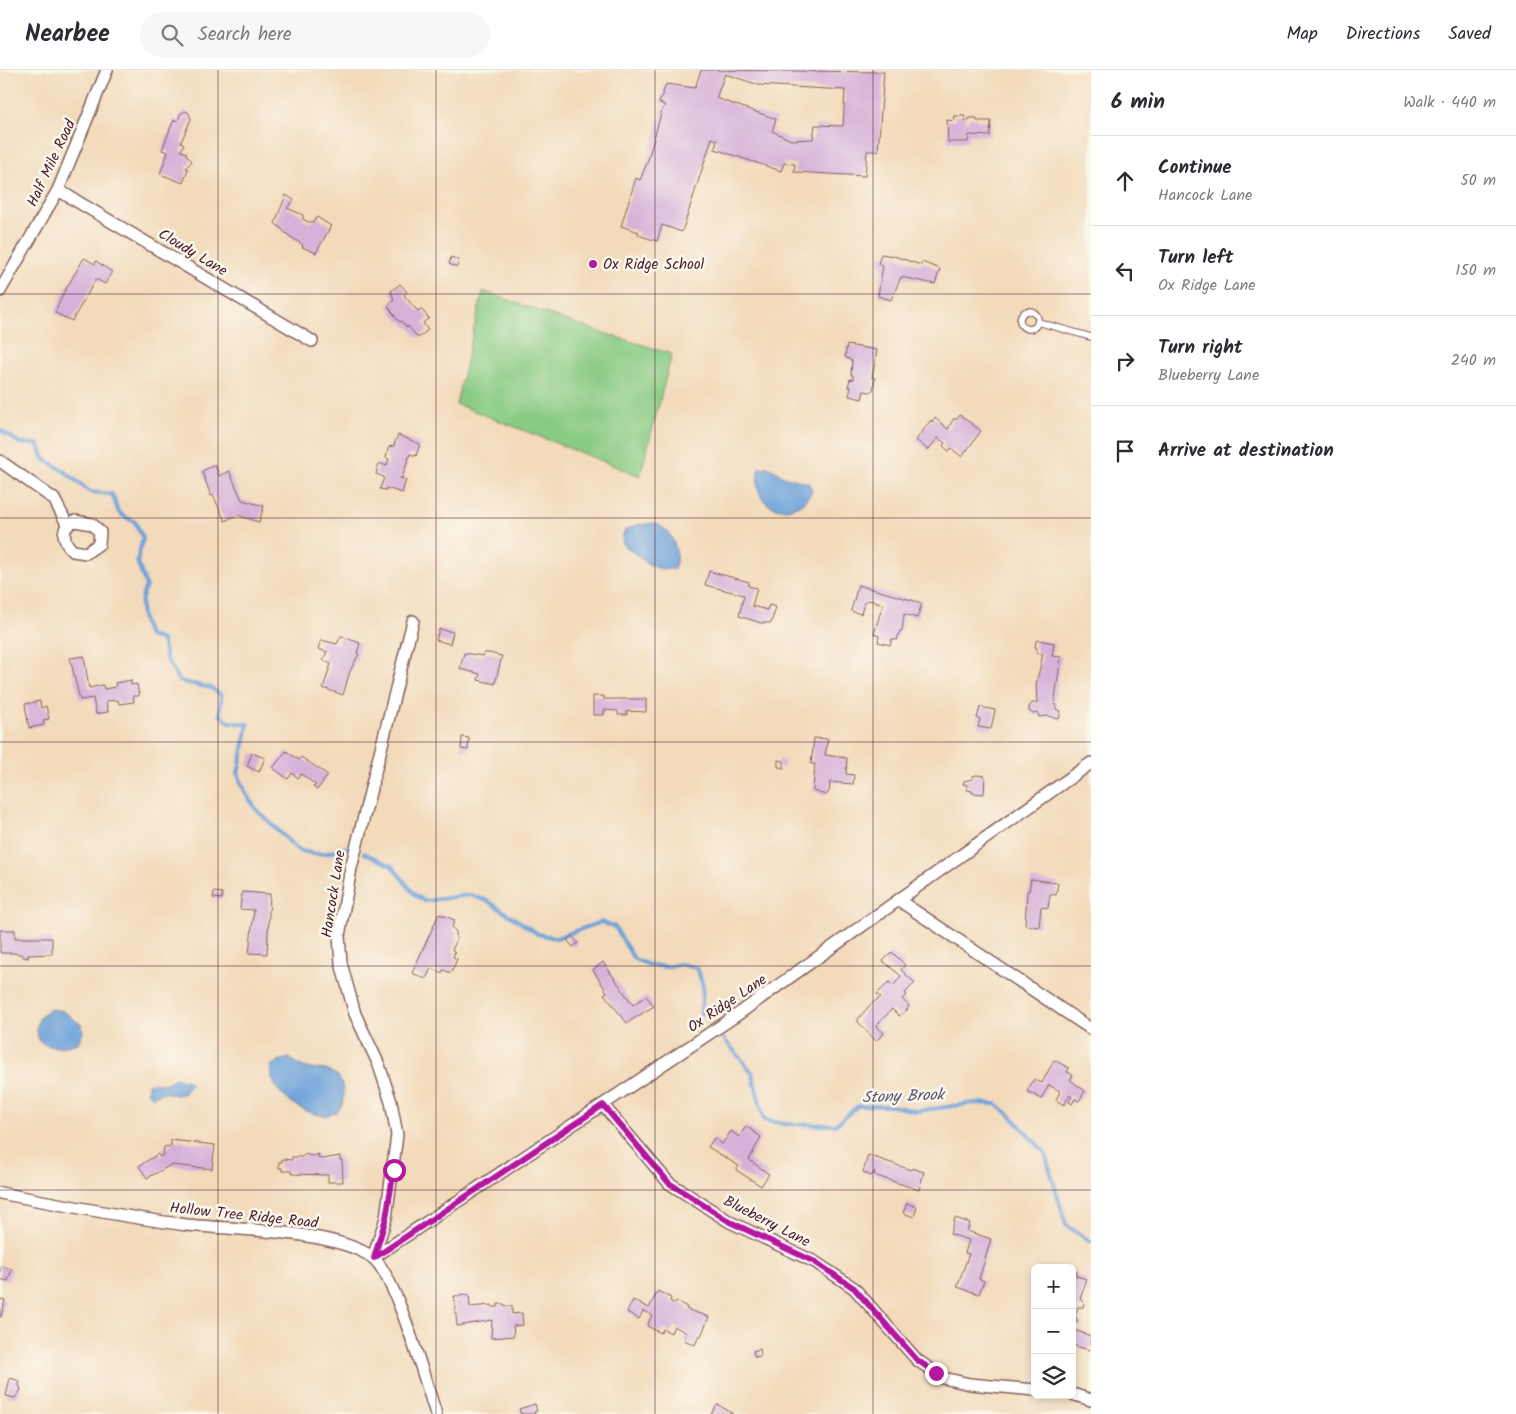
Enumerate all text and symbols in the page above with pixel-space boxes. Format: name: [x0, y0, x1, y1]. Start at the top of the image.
search box: [140, 12, 490, 57]
text: Nearbee: [25, 15, 110, 54]
text: Search here: [198, 20, 292, 50]
text: Map: [1286, 20, 1318, 49]
text: Directions: [1346, 20, 1420, 49]
text: Saved: [1448, 20, 1491, 49]
icon: search: [158, 21, 186, 49]
text: 6 min: [1111, 86, 1165, 119]
text: Walk · 440 m: [1403, 90, 1496, 115]
street label: Half Mile Road: [21, 115, 83, 211]
text: Continue: [1158, 153, 1231, 183]
icon: ahead: [1111, 167, 1139, 195]
text: 50 m: [1460, 168, 1496, 193]
text: Hancock Lane: [1158, 183, 1252, 208]
street label: Cloudy Lane: [153, 223, 232, 283]
text: Turn left: [1158, 243, 1233, 273]
place label: Ox Ridge School: [603, 253, 705, 277]
icon: left: [1111, 257, 1139, 285]
marker: Ox Ridge School: [587, 258, 599, 270]
text: 150 m: [1455, 258, 1496, 283]
text: Ox Ridge Lane: [1158, 273, 1255, 298]
text: Turn right: [1158, 333, 1243, 363]
icon: right: [1111, 347, 1139, 375]
text: 240 m: [1451, 348, 1496, 373]
text: Blueberry Lane: [1158, 363, 1259, 388]
text: Arrive at destination: [1158, 436, 1334, 466]
icon: arrive: [1111, 437, 1139, 465]
street label: Hancock Lane: [315, 848, 353, 940]
street label: Ox Ridge Lane: [683, 968, 772, 1039]
water label: Stony Brook: [862, 1082, 947, 1110]
route start: [383, 1159, 406, 1182]
street label: Blueberry Lane: [719, 1190, 814, 1254]
street label: Hollow Tree Ridge Road: [168, 1196, 320, 1236]
map controls: [1031, 1264, 1076, 1399]
button: +: [1031, 1264, 1076, 1309]
button: −: [1031, 1309, 1076, 1354]
button: layers: [1031, 1354, 1076, 1399]
route end: [925, 1362, 948, 1385]

